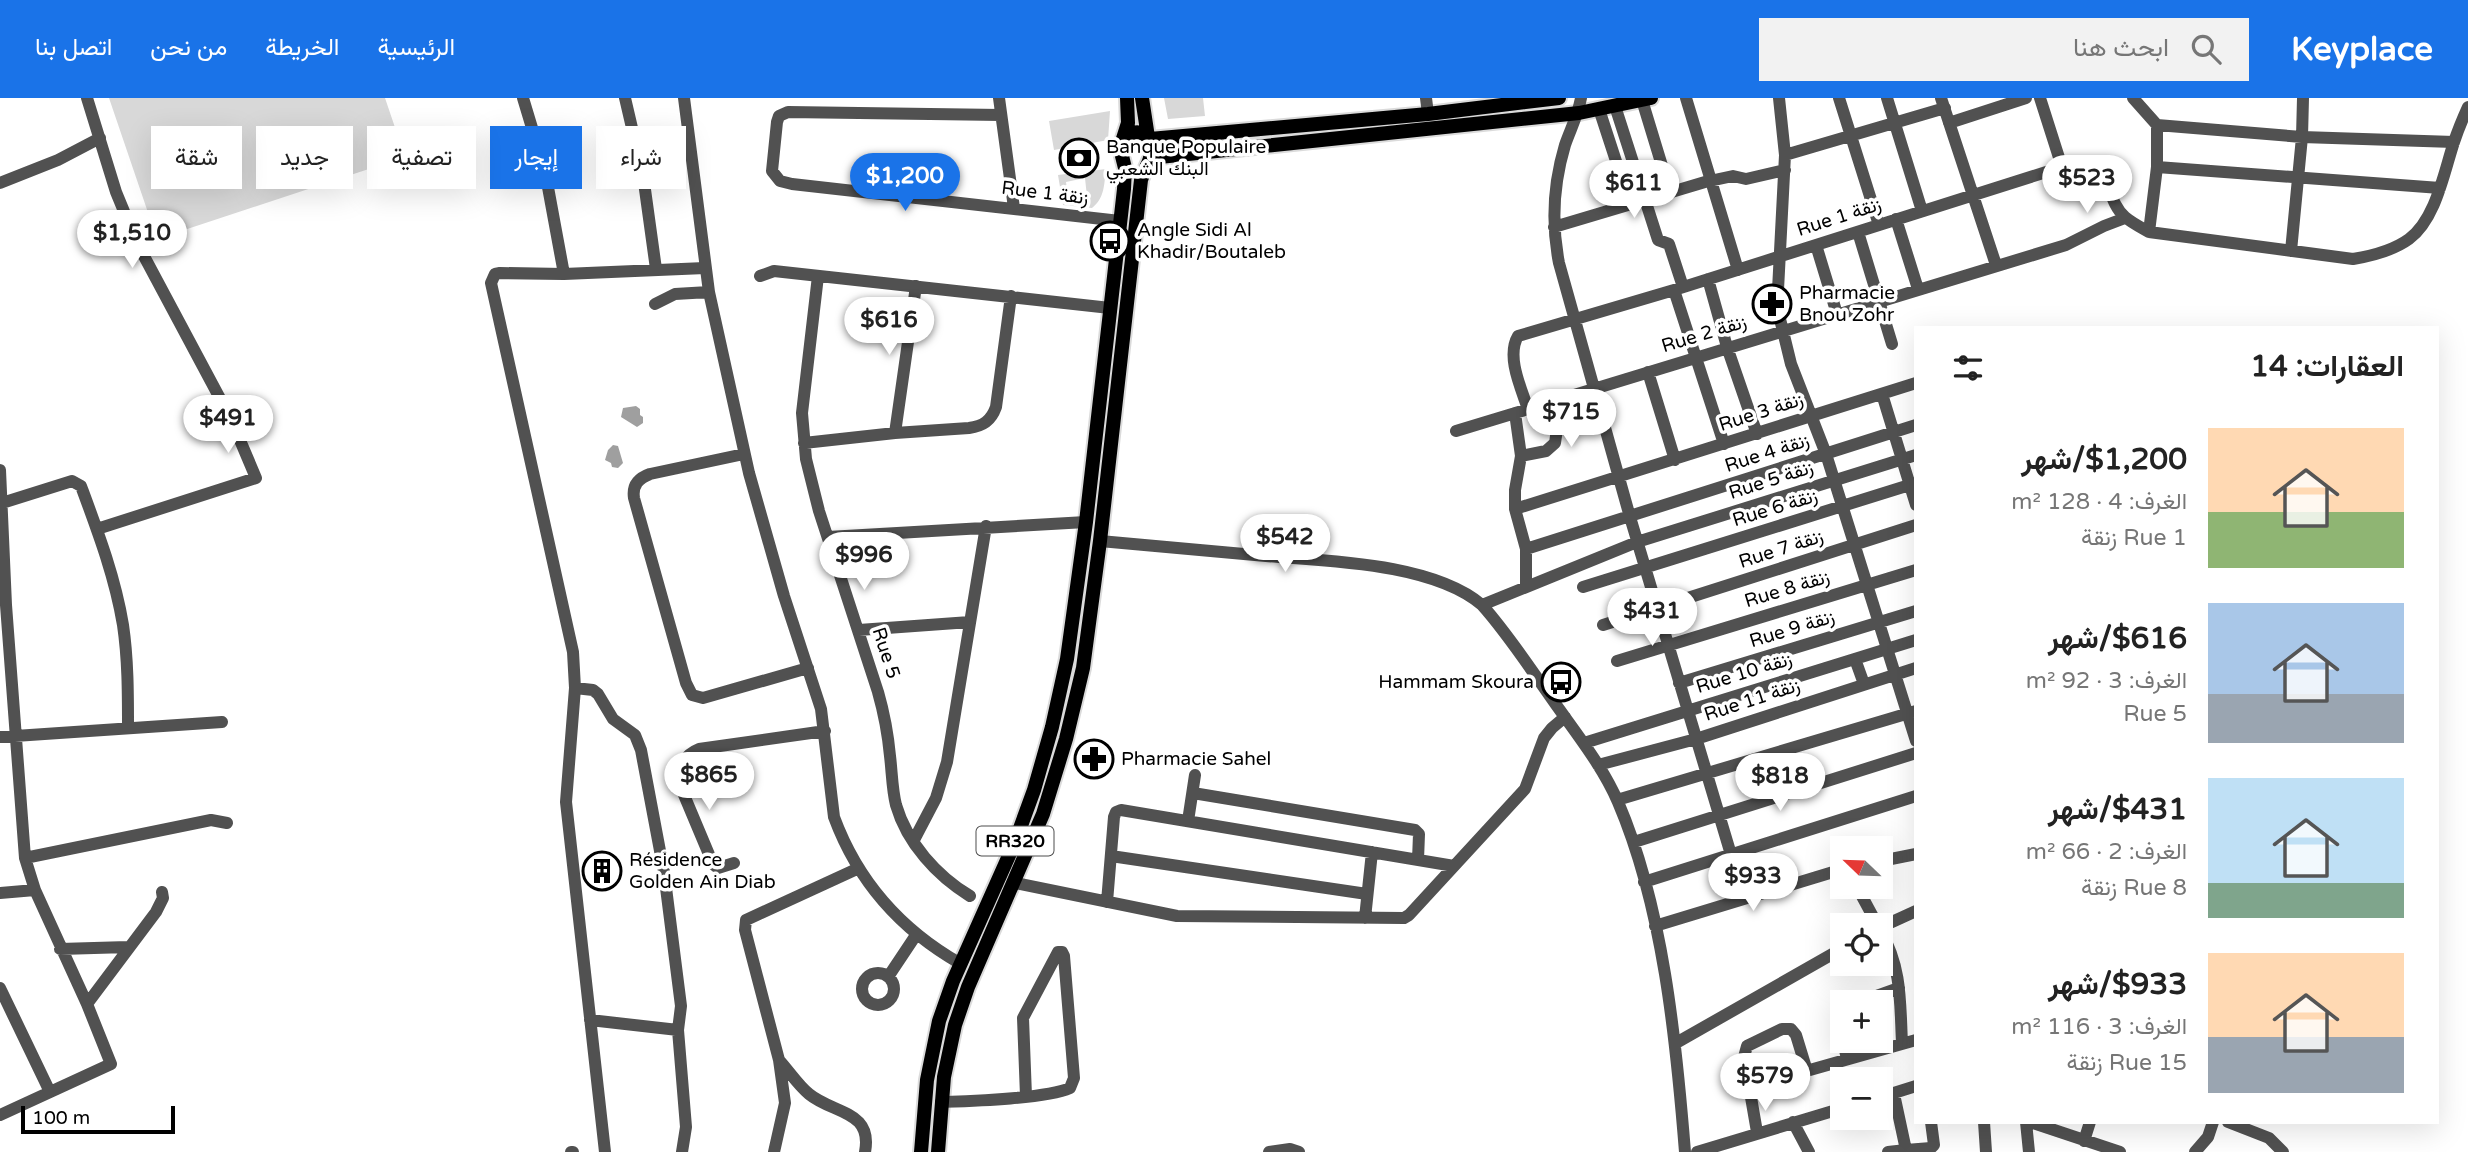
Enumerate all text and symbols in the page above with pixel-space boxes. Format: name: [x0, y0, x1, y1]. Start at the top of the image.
search box: [1759, 18, 2249, 81]
icon: search: [2187, 30, 2225, 68]
text: Keyplace: [2291, 30, 2433, 69]
text: ابحث هنا: [2073, 32, 2169, 63]
text: اتصل بنا: [35, 33, 112, 62]
text: من نحن: [150, 33, 227, 62]
text: الخريطة: [265, 33, 339, 62]
text: الرئيسية: [377, 33, 455, 62]
chip: شقة: [151, 126, 242, 189]
chip: جديد: [256, 126, 353, 189]
chip: تصفية: [367, 126, 476, 189]
chip: إيجار: [490, 126, 582, 189]
chip: شراء: [596, 126, 686, 189]
place label: Banque Populaire البنك الشعبي: [1106, 136, 1266, 184]
bank icon: Banque Populaire البنك الشعبي: [1058, 137, 1100, 179]
pin: $1,200: [848, 153, 962, 213]
pin: $523: [2046, 156, 2128, 215]
pin: $611: [1593, 160, 1675, 220]
text: $1,200: [866, 162, 944, 190]
text: $523: [2058, 164, 2116, 192]
text: $611: [1605, 169, 1663, 197]
street label: Rue 1 زنقة: [1000, 177, 1090, 209]
street label: Rue 1 زنقة: [1794, 193, 1884, 241]
pin: $1,510: [75, 211, 189, 270]
text: $1,510: [93, 219, 171, 247]
place label: Angle Sidi Al Khadir/Boutaleb: [1137, 219, 1286, 263]
bus stop icon: Angle Sidi Al Khadir/Boutaleb: [1089, 220, 1131, 262]
place label: Pharmacie Bnou Zohr: [1799, 282, 1895, 326]
pharmacy icon: Pharmacie Bnou Zohr: [1751, 283, 1793, 325]
pin: $616: [848, 298, 930, 357]
text: $616: [860, 306, 918, 334]
street label: Rue 2 زنقة: [1659, 311, 1749, 357]
text: العقارات: 14: [2250, 348, 2404, 385]
icon: filters: [1949, 349, 1987, 387]
street label: Rue 3 زنقة: [1716, 388, 1806, 436]
pin: $715: [1530, 390, 1612, 449]
pin: $491: [187, 396, 269, 455]
text: $715: [1542, 398, 1600, 426]
text: $491: [199, 404, 257, 432]
street label: Rue 4 زنقة: [1722, 429, 1812, 477]
text: $1,200/شهر: [2021, 441, 2187, 478]
street label: Rue 5 زنقة: [1726, 456, 1816, 504]
icon: home: [2264, 456, 2348, 540]
street label: Rue 6 زنقة: [1730, 485, 1820, 531]
text: الغرف: 4 · 128 m²: [2011, 488, 2187, 516]
pin: $542: [1244, 514, 1326, 574]
text: $542: [1256, 523, 1314, 551]
text: Rue 1 زنقة: [2081, 524, 2187, 552]
street label: Rue 7 زنقة: [1736, 525, 1826, 573]
pin: $996: [823, 532, 905, 592]
text: $996: [835, 541, 893, 569]
street label: Rue 8 زنقة: [1742, 566, 1832, 612]
pin: $431: [1611, 588, 1693, 648]
text: $431: [1623, 597, 1681, 625]
street label: Rue 9 زنقة: [1747, 606, 1837, 652]
text: $616/شهر: [2048, 620, 2187, 657]
street label: Rue 5: [867, 625, 905, 681]
icon: home: [2264, 631, 2348, 715]
street label: Rue 10 زنقة: [1693, 648, 1795, 698]
bus stop icon: Hammam Skoura: [1540, 661, 1582, 703]
text: الغرف: 3 · 92 m²: [2026, 667, 2187, 695]
place label: Hammam Skoura: [1378, 671, 1534, 693]
street label: Rue 11 زنقة: [1701, 674, 1803, 726]
text: Rue 5: [2123, 700, 2187, 728]
pharmacy icon: Pharmacie Sahel: [1073, 738, 1115, 780]
place label: Pharmacie Sahel: [1121, 748, 1271, 770]
pin: $865: [668, 752, 750, 812]
pin: $818: [1739, 754, 1821, 813]
text: $865: [680, 761, 738, 789]
text: $818: [1751, 762, 1809, 790]
text: $431/شهر: [2048, 791, 2187, 828]
icon: home: [2264, 806, 2348, 890]
road number: RR320: [976, 826, 1054, 856]
north arrow: [1830, 836, 1894, 900]
map controls: [1830, 836, 1893, 1130]
text: الغرف: 2 · 66 m²: [2026, 838, 2187, 866]
place label: Résidence Golden Ain Diab: [629, 849, 776, 893]
building icon: Résidence Golden Ain Diab: [581, 850, 623, 892]
pin: $933: [1712, 854, 1794, 913]
text: $933: [1724, 862, 1782, 890]
text: Rue 8 زنقة: [2081, 874, 2187, 902]
button: locate: [1830, 913, 1893, 976]
text: $933/شهر: [2048, 966, 2187, 1003]
icon: home: [2264, 981, 2348, 1065]
button: +: [1830, 990, 1893, 1053]
text: الغرف: 3 · 116 m²: [2011, 1013, 2187, 1041]
text: Rue 15 زنقة: [2067, 1049, 2187, 1077]
pin: $579: [1724, 1054, 1806, 1113]
text: $579: [1736, 1062, 1794, 1090]
button: −: [1830, 1067, 1893, 1130]
scale bar: [21, 1103, 175, 1135]
text: 100 m: [32, 1107, 90, 1129]

